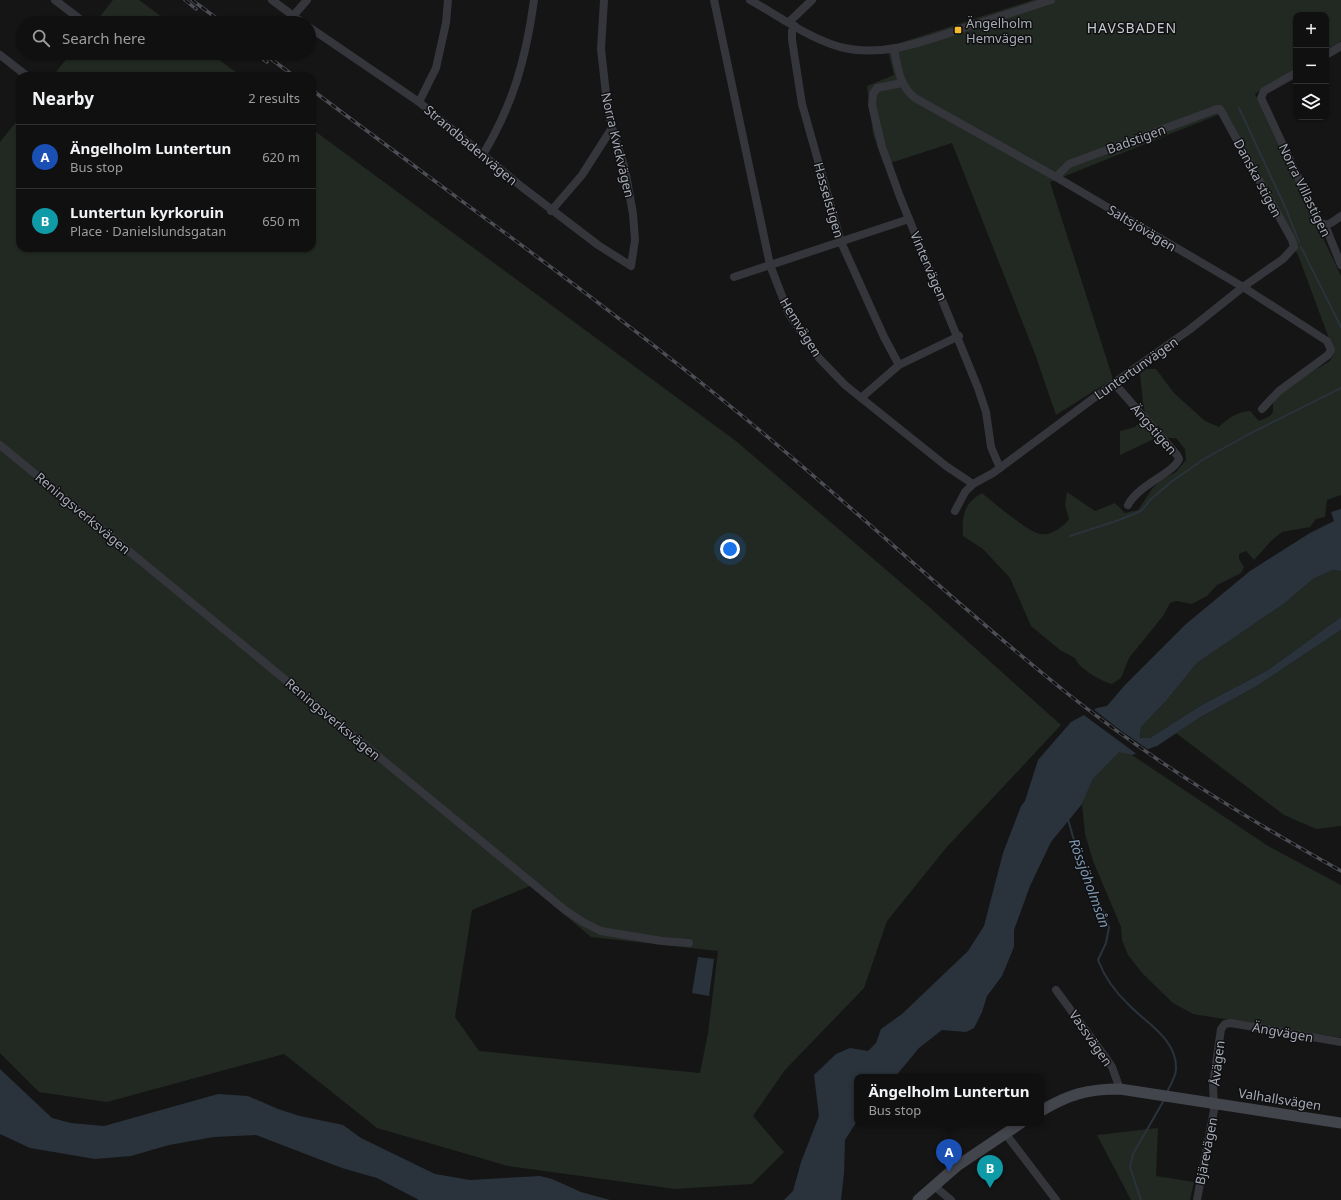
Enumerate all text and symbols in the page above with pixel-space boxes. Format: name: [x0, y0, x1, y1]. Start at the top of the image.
map controls: [1293, 12, 1329, 120]
button: +: [1293, 12, 1329, 48]
place label: Ängelholm Hemvägen: [966, 14, 1032, 47]
search box: [16, 16, 316, 60]
district label: HAVSBADEN: [1087, 18, 1177, 37]
marker: Ängelholm Hemvägen: [953, 25, 963, 35]
icon: search: [30, 27, 52, 49]
text: Search here: [62, 28, 145, 48]
button: −: [1293, 48, 1329, 84]
button: layers: [1293, 84, 1329, 120]
text: Nearby: [32, 87, 94, 110]
text: 2 results: [248, 89, 300, 107]
street label: Norra Kvickvägen: [597, 91, 639, 199]
street label: Strandbadenvägen: [421, 101, 521, 189]
street label: Badstigen: [1104, 120, 1168, 158]
street label: Danska stigen: [1230, 136, 1286, 220]
text: Ängelholm Luntertun: [70, 138, 231, 158]
street label: Norra Villastigen: [1275, 140, 1335, 240]
text: A: [41, 148, 50, 166]
text: 620 m: [262, 148, 300, 166]
text: Bus stop: [70, 158, 123, 176]
street label: Hasselstigen: [810, 160, 848, 240]
street label: Saltsjövägen: [1104, 200, 1180, 256]
text: Luntertun kyrkoruin: [70, 202, 224, 222]
text: B: [41, 212, 49, 230]
text: 650 m: [262, 212, 300, 230]
text: Place · Danielslundsgatan: [70, 222, 226, 240]
street label: Vintervägen: [906, 228, 952, 304]
street label: Hemvägen: [776, 294, 826, 360]
street label: Luntertunvägen: [1091, 332, 1181, 404]
street label: Ängstigen: [1127, 400, 1181, 458]
street label: Reningsverksvägen: [32, 468, 134, 558]
your location: [720, 539, 740, 559]
street label: Reningsverksvägen: [282, 674, 384, 764]
water label: Rössjöholmsån: [1065, 836, 1115, 930]
street label: Vassvägen: [1065, 1006, 1117, 1070]
street label: Ängvägen: [1251, 1018, 1315, 1046]
street label: Åvägen: [1205, 1039, 1229, 1087]
popup: [854, 1074, 1044, 1126]
text: Ängelholm Luntertun: [868, 1081, 1030, 1101]
street label: Valhallsvägen: [1237, 1084, 1323, 1114]
text: Bus stop: [868, 1101, 921, 1119]
street label: Bjärevägen: [1191, 1116, 1221, 1186]
pin: A: [936, 1139, 962, 1172]
pin: B: [977, 1155, 1003, 1188]

